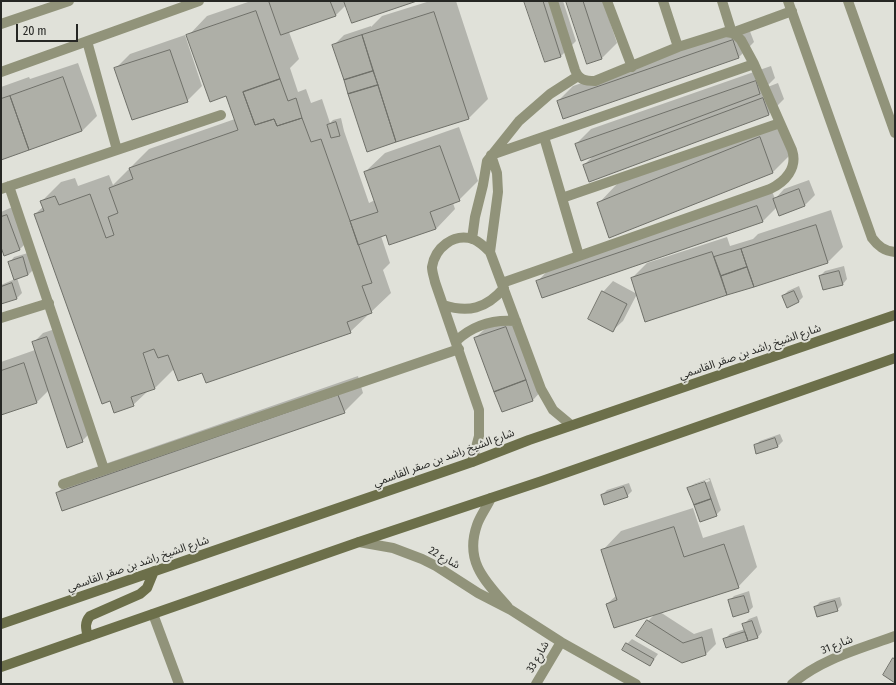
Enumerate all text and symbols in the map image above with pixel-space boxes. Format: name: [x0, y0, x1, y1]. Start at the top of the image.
scale bar: [18, 16, 80, 42]
text: 20 m: [23, 24, 47, 38]
street label: شارع الشيخ راشد بن صقر القاسمي: [677, 321, 823, 383]
street label: شارع الشيخ راشد بن صقر القاسمي: [372, 426, 516, 490]
street label: شارع الشيخ راشد بن صقر القاسمي: [65, 533, 211, 595]
street label: شارع 22: [426, 544, 462, 572]
street label: شارع 31: [819, 633, 855, 657]
street label: شارع 33: [524, 639, 552, 675]

